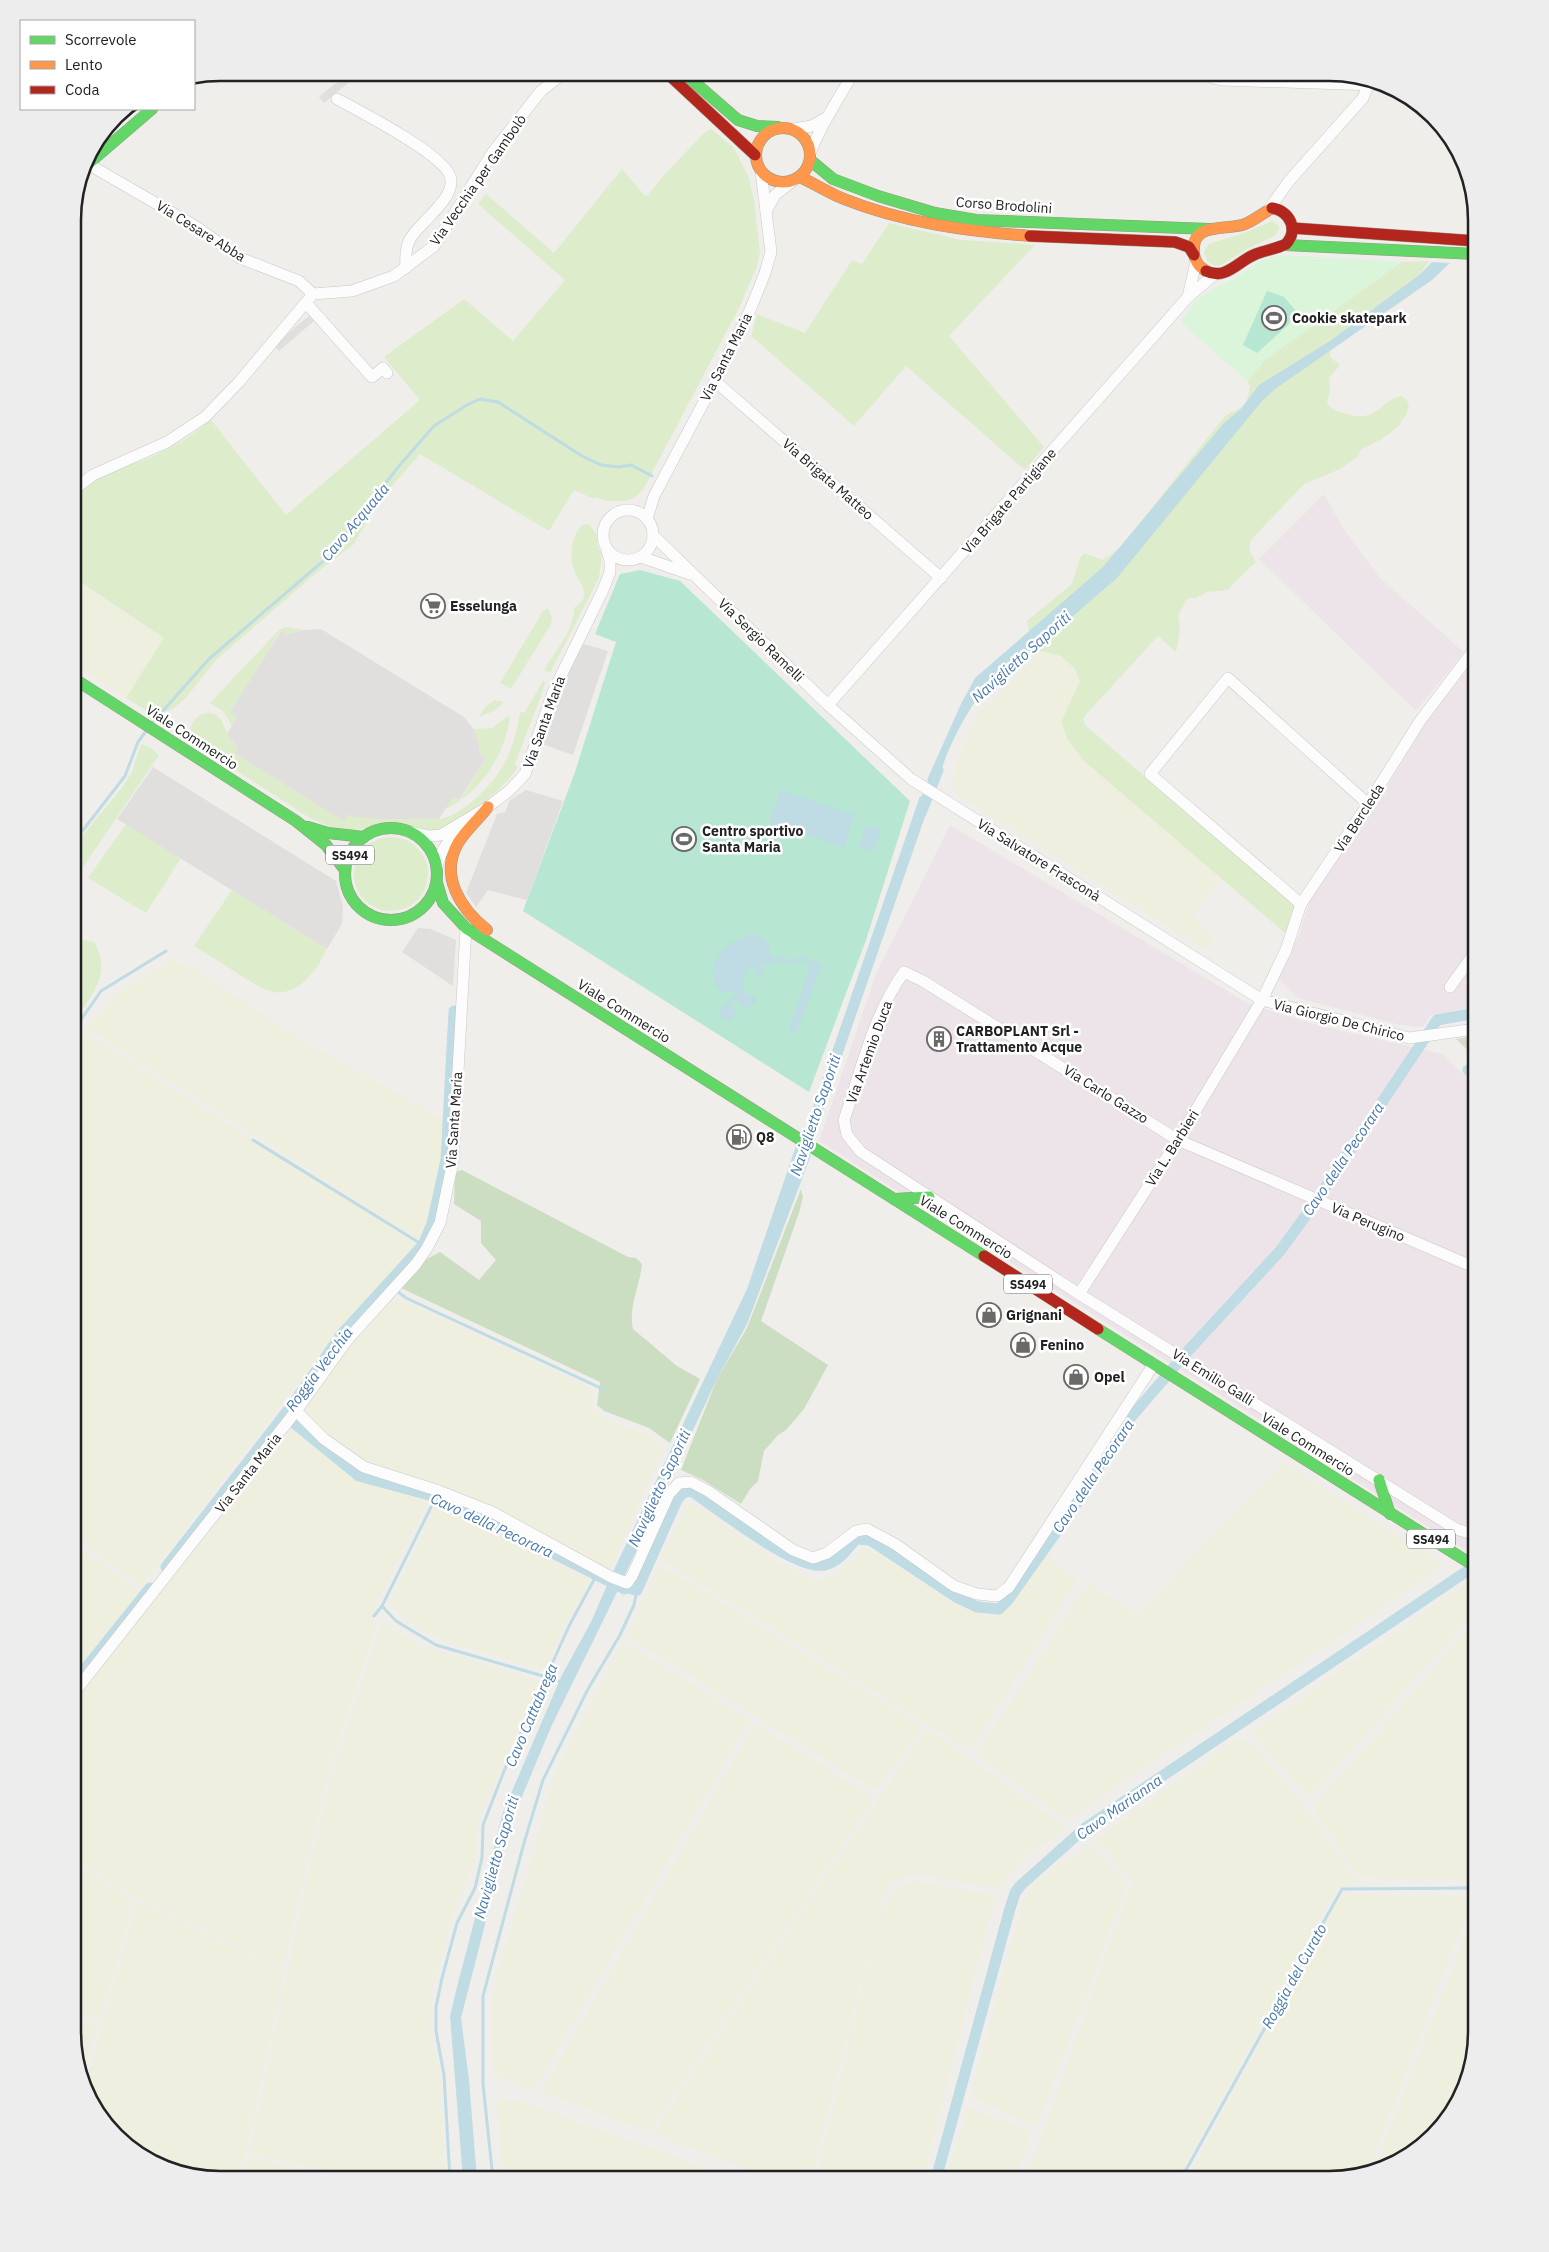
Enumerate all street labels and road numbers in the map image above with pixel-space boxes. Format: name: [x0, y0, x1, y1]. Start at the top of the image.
street label: Via Vecchia per Gambolò: [426, 111, 530, 249]
street label: Corso Brodolini: [955, 193, 1053, 217]
street label: Via Cesare Abba: [153, 196, 250, 266]
street label: Via Santa Maria: [696, 309, 756, 404]
street label: Via Brigata Matteo: [779, 434, 877, 524]
street label: Via Brigate Partigiane: [958, 444, 1060, 558]
street label: Via Sergio Ramelli: [714, 594, 808, 686]
street label: Via Santa Maria: [519, 673, 569, 771]
street label: Viale Commercio: [142, 700, 242, 774]
street label: Via Bercleda: [1330, 780, 1388, 856]
street label: Via Salvatore Frasconà: [974, 815, 1105, 906]
road number: SS494: [326, 846, 374, 864]
street label: Viale Commercio: [574, 975, 674, 1047]
street label: Via Giorgio De Chirico: [1271, 995, 1407, 1045]
street label: Via Artemio Duca: [842, 998, 896, 1106]
street label: Via Carlo Gazzo: [1060, 1061, 1152, 1127]
street label: Via Santa Maria: [442, 1070, 466, 1169]
street label: Via L. Barbieri: [1141, 1106, 1203, 1190]
street label: Viale Commercio: [916, 1191, 1016, 1263]
street label: Via Perugino: [1328, 1198, 1408, 1246]
road number: SS494: [1004, 1274, 1052, 1294]
street label: Via Emilio Galli: [1169, 1345, 1257, 1409]
street label: Viale Commercio: [1258, 1408, 1358, 1480]
street label: Via Santa Maria: [211, 1429, 285, 1517]
road number: SS494: [1407, 1530, 1455, 1548]

